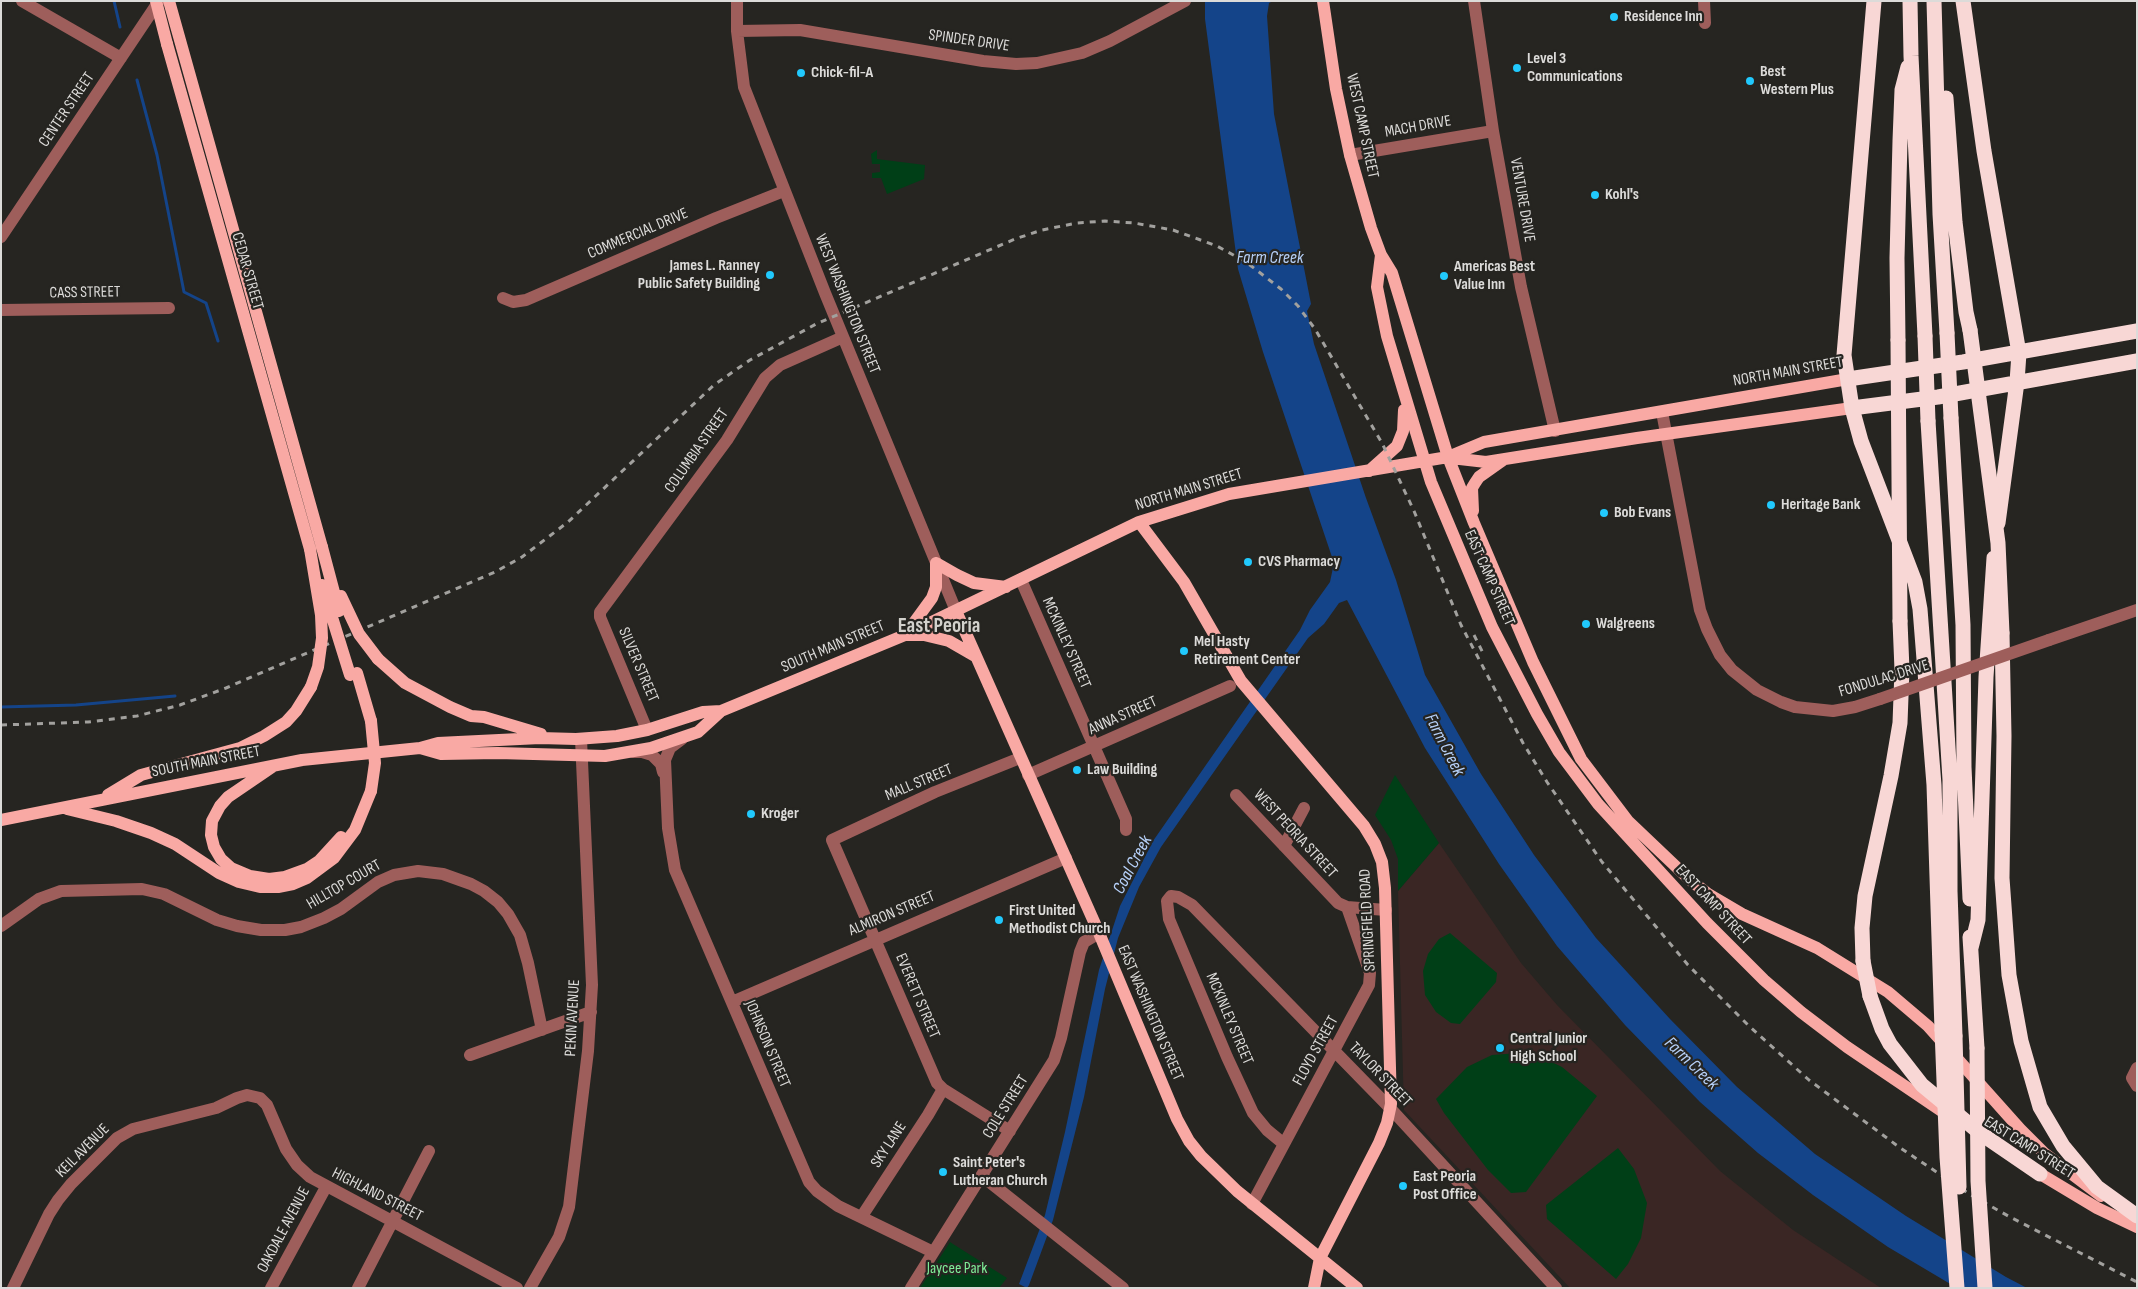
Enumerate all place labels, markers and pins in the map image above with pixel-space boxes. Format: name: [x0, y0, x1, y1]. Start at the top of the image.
place label: Residence Inn: [1624, 7, 1703, 27]
marker: Residence Inn: [1608, 11, 1620, 23]
place label: Level 3 Communications: [1527, 49, 1623, 87]
marker: Level 3 Communications: [1511, 62, 1523, 74]
place label: Best Western Plus: [1760, 62, 1834, 100]
place label: Chick-fil-A: [811, 63, 873, 83]
marker: Chick-fil-A: [795, 67, 807, 79]
marker: Best Western Plus: [1744, 75, 1756, 87]
place label: Kohl's: [1605, 185, 1639, 205]
marker: Kohl's: [1589, 189, 1601, 201]
place label: James L. Ranney Public Safety Building: [638, 256, 760, 294]
place label: Americas Best Value Inn: [1454, 257, 1535, 295]
marker: James L. Ranney Public Safety Building: [764, 269, 776, 281]
marker: Americas Best Value Inn: [1438, 270, 1450, 282]
place label: Heritage Bank: [1781, 495, 1860, 515]
marker: Heritage Bank: [1765, 499, 1777, 511]
place label: Bob Evans: [1614, 503, 1671, 523]
marker: Bob Evans: [1598, 507, 1610, 519]
place label: CVS Pharmacy: [1258, 552, 1340, 572]
marker: CVS Pharmacy: [1242, 556, 1254, 568]
place label: Walgreens: [1596, 614, 1655, 634]
marker: Walgreens: [1580, 618, 1592, 630]
place label: Mel Hasty Retirement Center: [1194, 632, 1300, 670]
marker: Mel Hasty Retirement Center: [1178, 645, 1190, 657]
place label: Law Building: [1087, 760, 1157, 780]
marker: Law Building: [1071, 764, 1083, 776]
place label: Kroger: [761, 804, 799, 824]
marker: Kroger: [745, 808, 757, 820]
place label: First United Methodist Church: [1009, 901, 1110, 939]
marker: First United Methodist Church: [993, 914, 1005, 926]
place label: Central Junior High School: [1510, 1029, 1587, 1067]
marker: Central Junior High School: [1494, 1042, 1506, 1054]
place label: Saint Peter's Lutheran Church: [953, 1153, 1047, 1191]
marker: Saint Peter's Lutheran Church: [937, 1166, 949, 1178]
place label: East Peoria Post Office: [1413, 1167, 1476, 1205]
marker: East Peoria Post Office: [1397, 1180, 1409, 1192]

